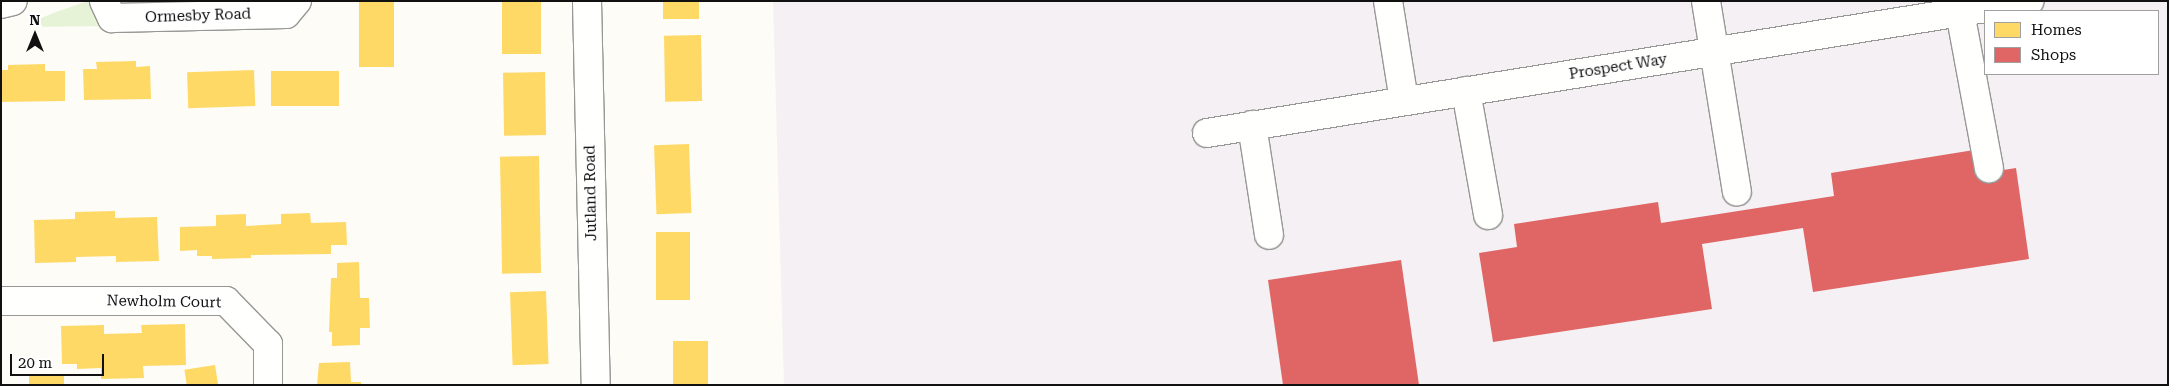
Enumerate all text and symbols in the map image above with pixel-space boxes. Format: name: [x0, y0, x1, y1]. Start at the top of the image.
street label: Ormesby Road: [145, 5, 251, 27]
north arrow: [10, 10, 60, 60]
legend: [1984, 10, 2159, 75]
text: N: [30, 12, 40, 28]
text: Homes: [2031, 21, 2082, 39]
text: Shops: [2031, 46, 2076, 64]
street label: Prospect Way: [1568, 50, 1668, 84]
street label: Jutland Road: [581, 145, 601, 241]
street label: Newholm Court: [106, 292, 222, 312]
scale bar: [12, 344, 106, 376]
text: 20 m: [18, 354, 52, 372]

